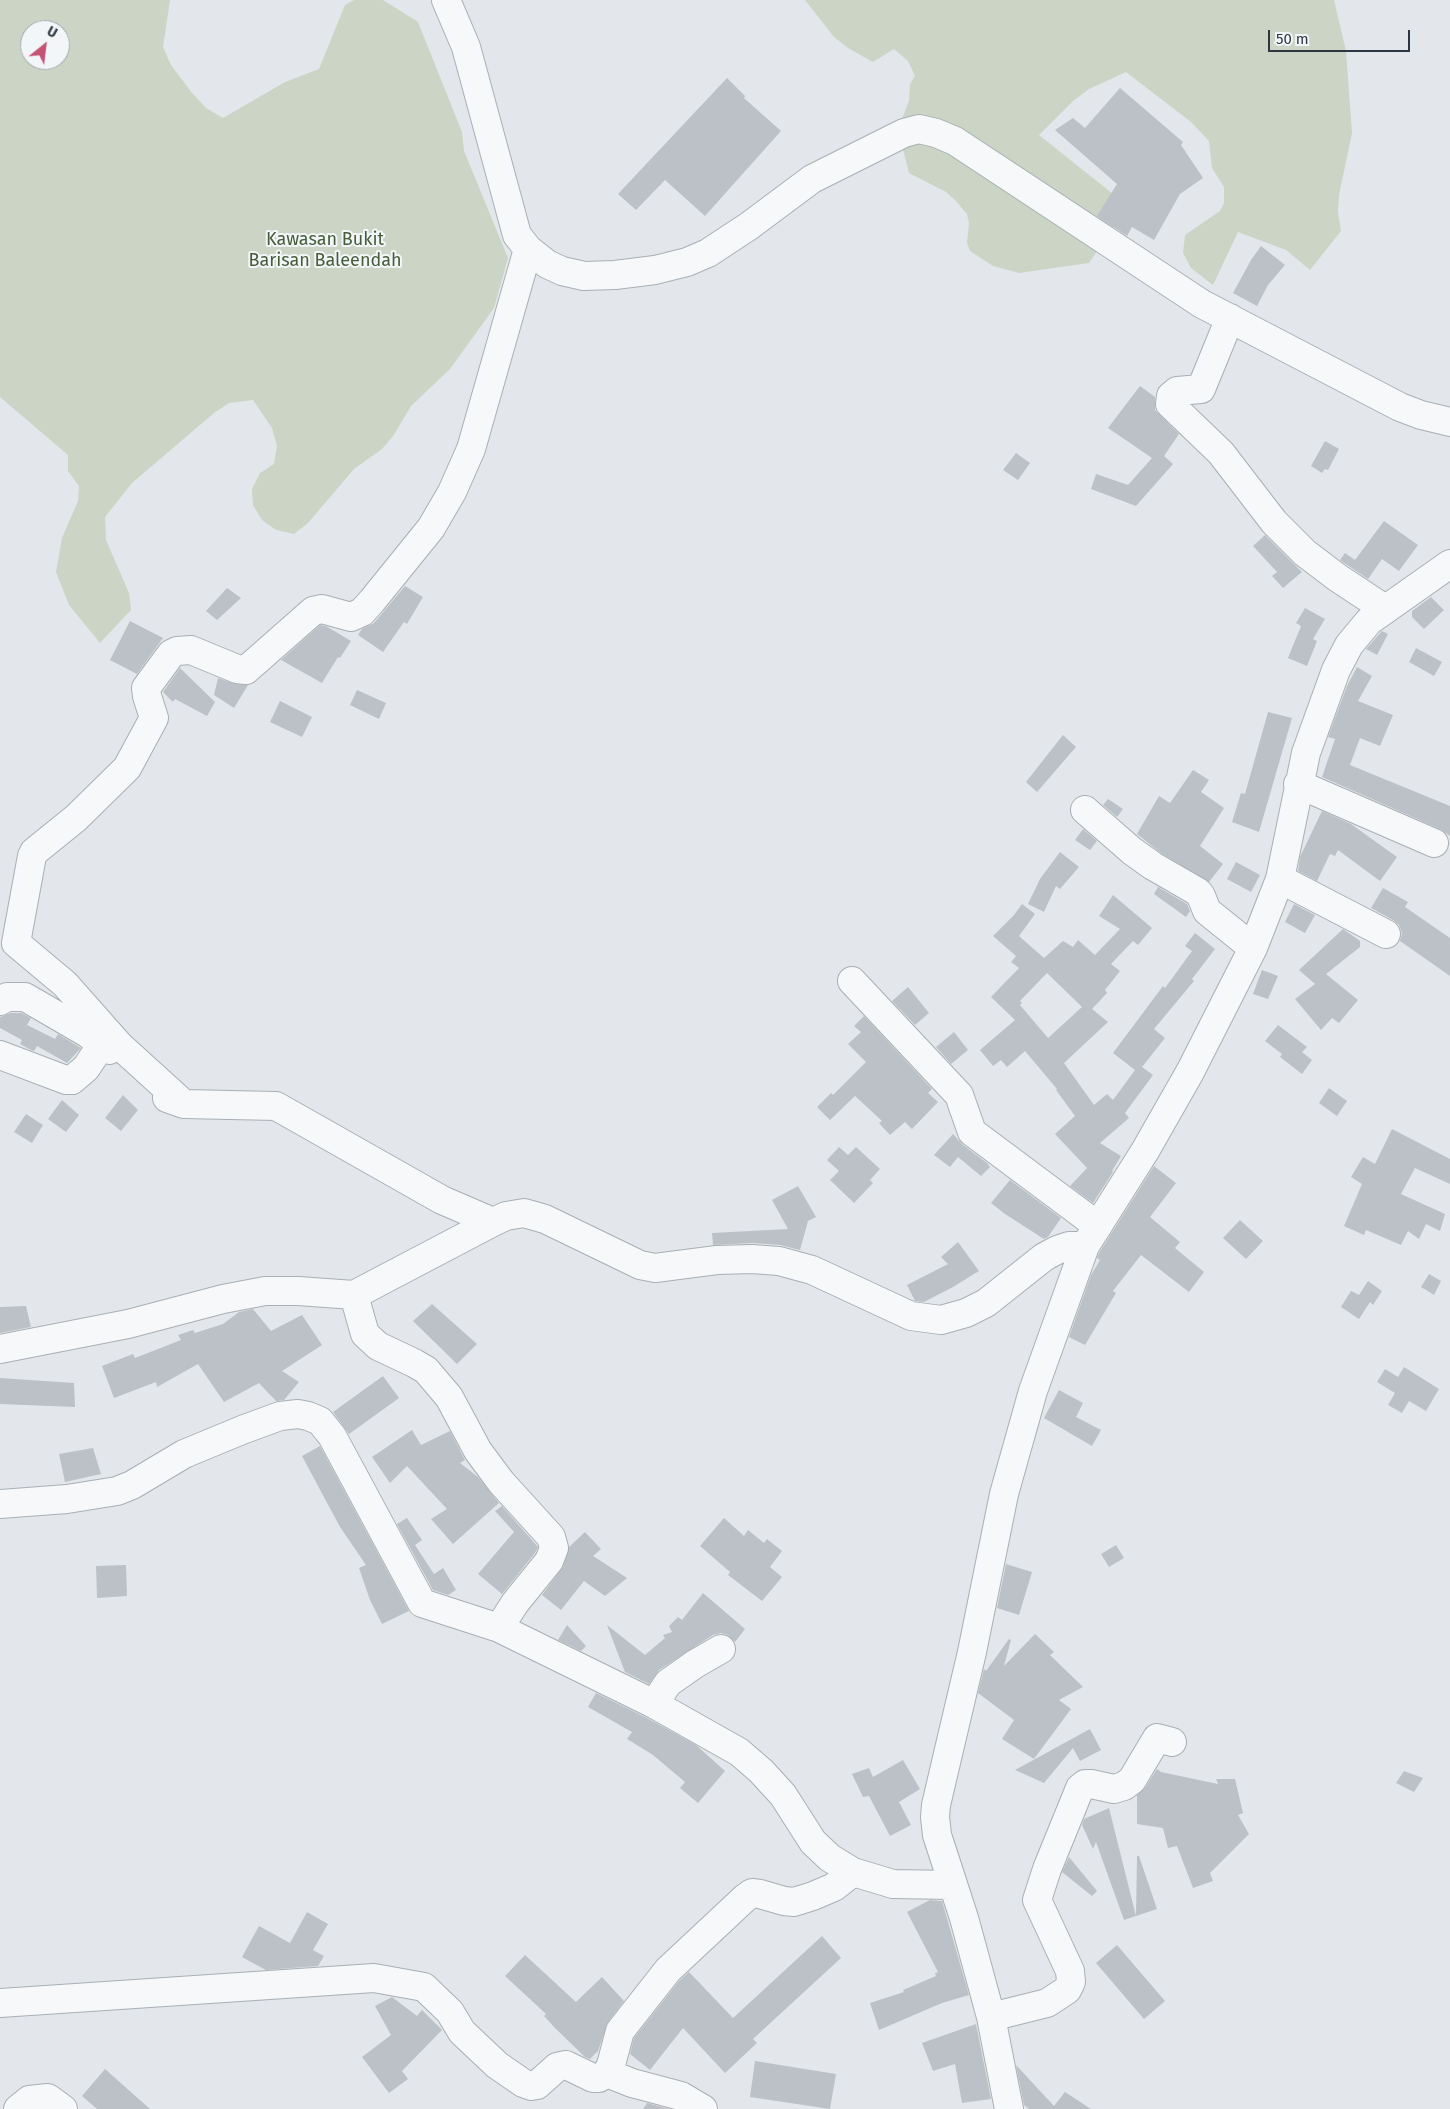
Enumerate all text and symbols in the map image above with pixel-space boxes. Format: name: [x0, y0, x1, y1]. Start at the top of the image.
north arrow: [20, 20, 70, 70]
scale bar: [1270, 20, 1412, 52]
text: U: [44, 23, 60, 42]
text: 50 m: [1276, 30, 1309, 48]
park label: Kawasan Bukit Barisan Baleendah: [248, 229, 402, 272]

